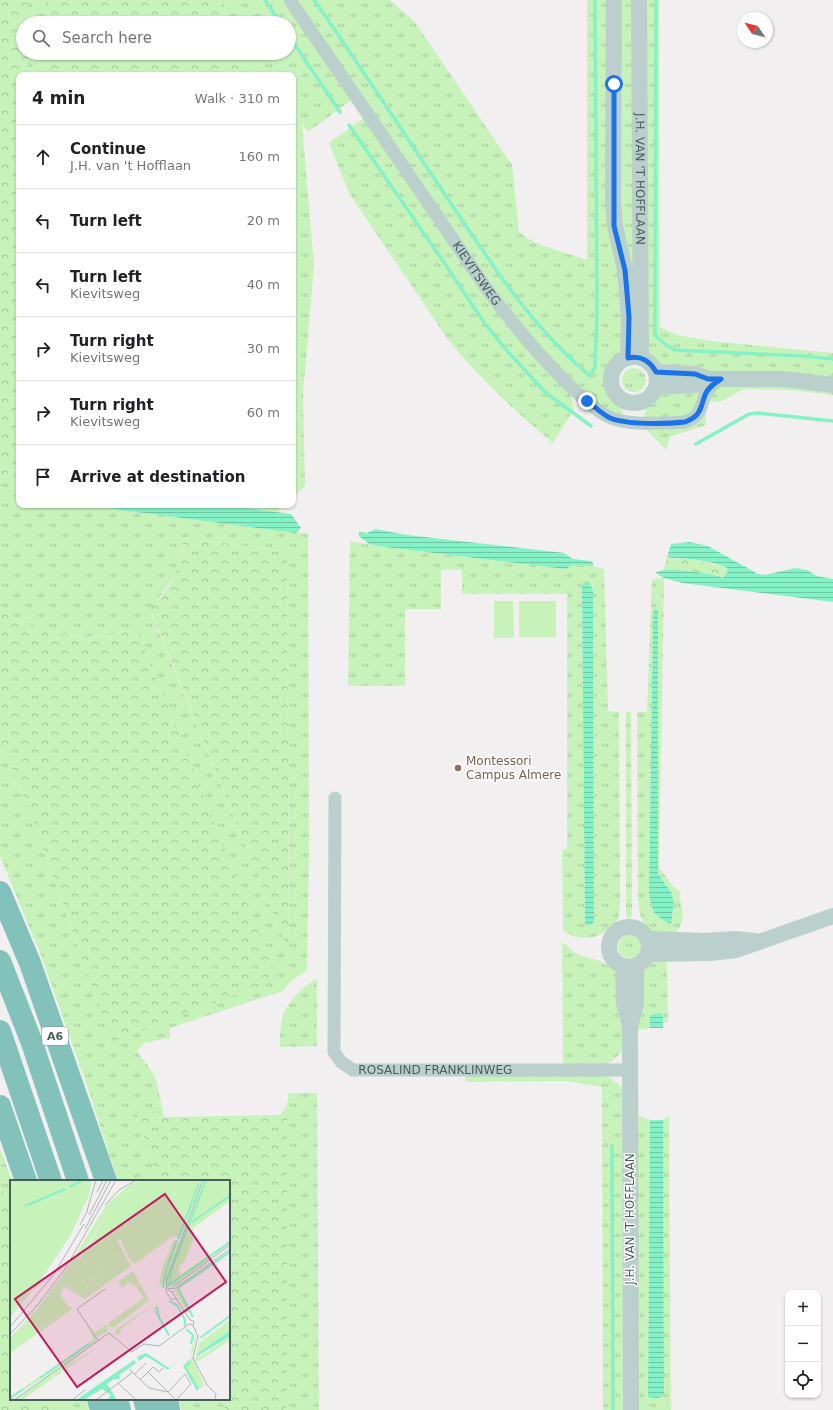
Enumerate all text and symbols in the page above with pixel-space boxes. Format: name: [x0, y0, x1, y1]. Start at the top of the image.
north arrow: [737, 12, 773, 48]
search box: [16, 16, 296, 60]
icon: search: [30, 27, 52, 49]
text: Search here: [62, 29, 152, 47]
route start: [605, 75, 623, 93]
text: 4 min: [32, 88, 85, 108]
text: Walk · 310 m: [195, 91, 280, 106]
street label: J.H. VAN 'T HOFFLAAN: [633, 112, 647, 245]
text: Continue: [70, 140, 146, 158]
icon: ahead: [32, 146, 54, 168]
text: 160 m: [238, 149, 280, 164]
text: J.H. van 't Hofflaan: [70, 158, 191, 173]
icon: left: [32, 210, 54, 232]
text: Turn left: [70, 212, 142, 230]
text: 20 m: [247, 213, 280, 228]
street label: KIEVITSWEG: [449, 239, 504, 308]
text: Turn left: [70, 268, 142, 286]
icon: left: [32, 274, 54, 296]
text: 40 m: [247, 277, 280, 292]
text: Kievitsweg: [70, 286, 140, 301]
text: Turn right: [70, 332, 154, 350]
icon: right: [32, 338, 54, 360]
text: 30 m: [247, 341, 280, 356]
text: Kievitsweg: [70, 350, 140, 365]
route end: [578, 392, 596, 410]
text: Turn right: [70, 396, 154, 414]
icon: right: [32, 402, 54, 424]
text: 60 m: [247, 405, 280, 420]
text: Kievitsweg: [70, 414, 140, 429]
icon: arrive: [32, 466, 54, 488]
text: Arrive at destination: [70, 468, 245, 486]
place label: Montessori Campus Almere: [466, 754, 561, 782]
marker: Montessori Campus Almere: [453, 763, 463, 773]
road number: A6: [42, 1027, 68, 1045]
street label: ROSALIND FRANKLINWEG: [358, 1063, 512, 1077]
street label: J.H. VAN 'T HOFFLAAN: [623, 1153, 637, 1286]
inset map: [10, 1180, 230, 1400]
map controls: [785, 1290, 821, 1398]
button: +: [785, 1290, 821, 1326]
button: −: [785, 1326, 821, 1362]
button: locate: [785, 1362, 821, 1398]

